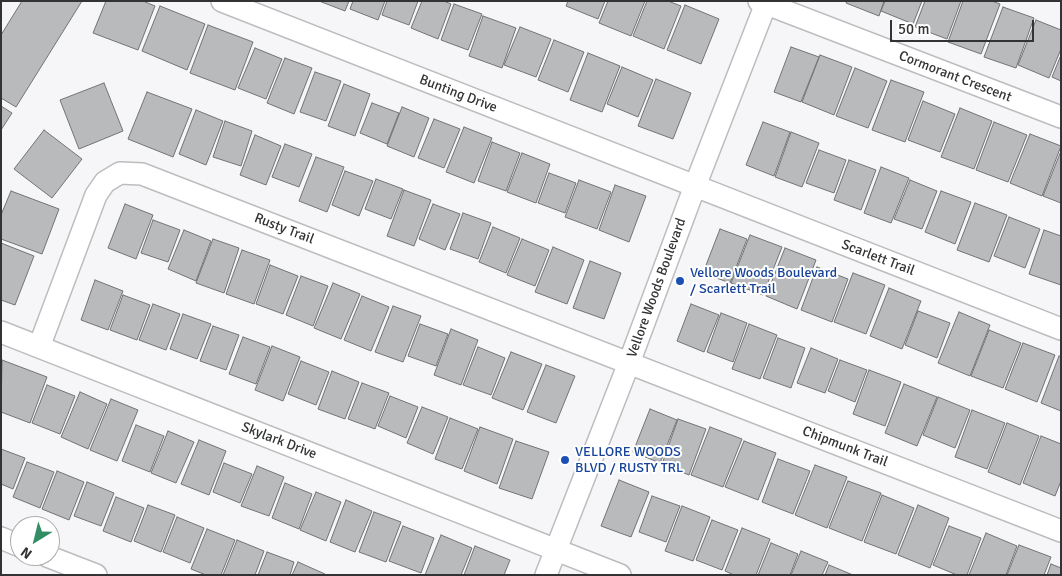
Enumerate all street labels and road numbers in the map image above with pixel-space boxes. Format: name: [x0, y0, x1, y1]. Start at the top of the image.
street label: Cormorant Crescent: [896, 48, 1014, 106]
street label: Bunting Drive: [417, 71, 499, 117]
street label: Rusty Trail: [252, 210, 316, 248]
street label: Vellore Woods Boulevard: [624, 216, 690, 360]
street label: Scarlett Trail: [839, 236, 917, 280]
street label: Skylark Drive: [239, 419, 319, 463]
street label: Chipmunk Trail: [800, 423, 890, 471]

